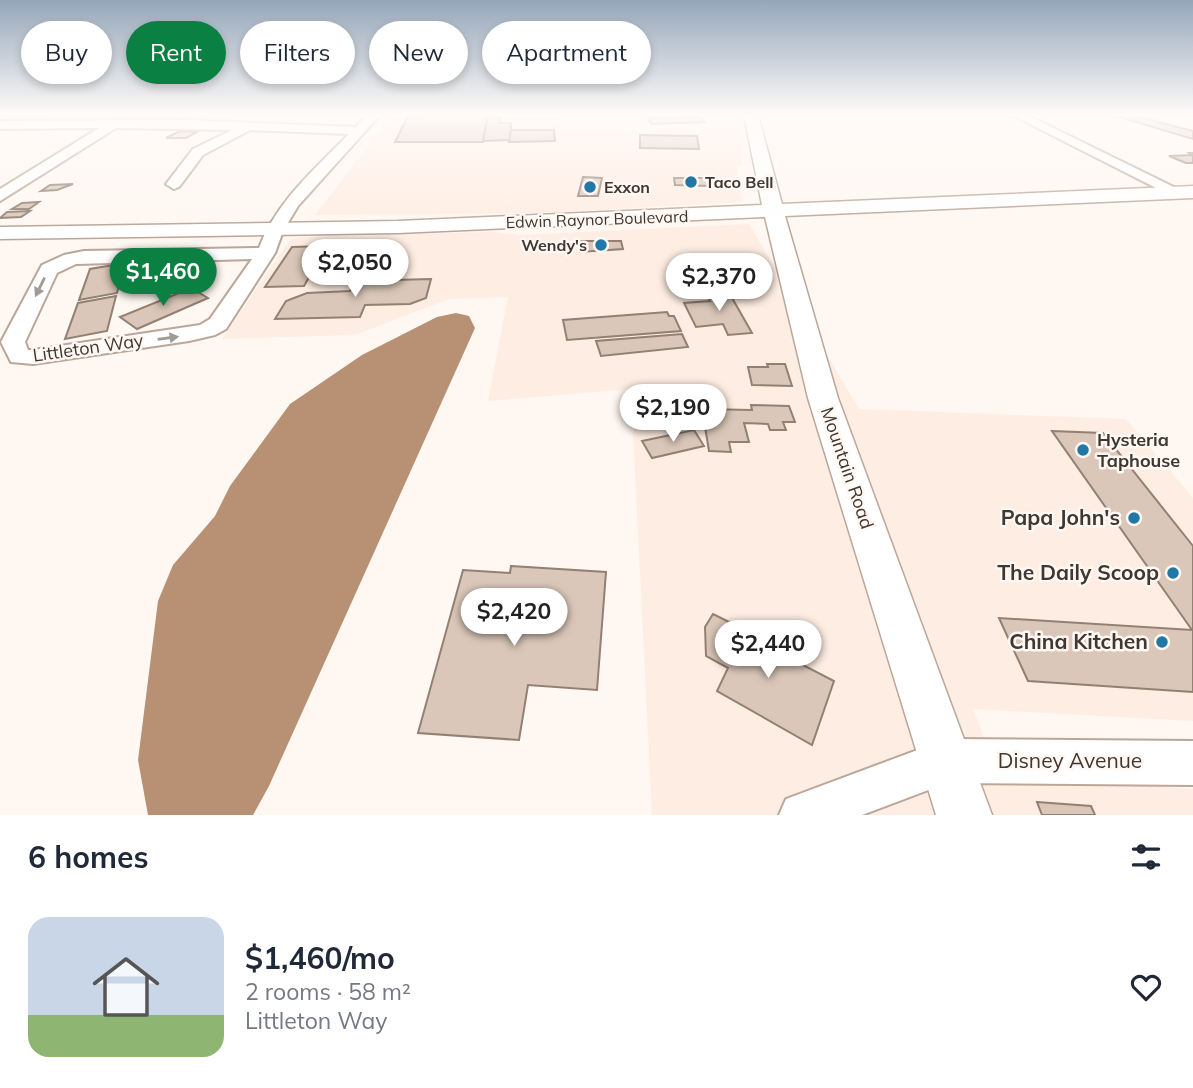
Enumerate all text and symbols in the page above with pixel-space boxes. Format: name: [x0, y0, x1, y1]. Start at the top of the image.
chip: Buy: [21, 21, 112, 84]
chip: Rent: [126, 21, 226, 84]
chip: Filters: [240, 21, 355, 84]
chip: New: [369, 21, 468, 84]
chip: Apartment: [482, 21, 651, 84]
place label: Taco Bell: [705, 172, 774, 192]
marker: Taco Bell: [683, 174, 699, 190]
place label: Exxon: [604, 177, 650, 197]
marker: Exxon: [582, 179, 598, 195]
street label: Edwin Raynor Boulevard: [505, 206, 689, 232]
place label: Wendy's: [521, 235, 587, 255]
marker: Wendy's: [593, 237, 609, 253]
pin: $2,050: [298, 240, 412, 299]
text: $2,050: [318, 247, 392, 276]
pin: $1,460: [106, 248, 220, 308]
pin: $2,370: [662, 254, 776, 313]
text: $1,460: [126, 256, 200, 285]
text: $2,370: [682, 261, 756, 290]
one-way arrow: [34, 277, 45, 297]
street label: Littleton Way: [31, 328, 145, 367]
one-way arrow: [157, 332, 179, 343]
pin: $2,190: [616, 384, 730, 444]
text: $2,190: [636, 392, 710, 421]
street label: Mountain Road: [816, 404, 879, 532]
place label: Hysteria Taphouse: [1097, 428, 1180, 472]
marker: Hysteria Taphouse: [1075, 442, 1091, 458]
place label: Papa John's: [1001, 504, 1120, 530]
marker: Papa John's: [1126, 510, 1142, 526]
place label: The Daily Scoop: [997, 559, 1159, 585]
marker: The Daily Scoop: [1165, 565, 1181, 581]
pin: $2,420: [457, 588, 571, 648]
text: $2,420: [477, 596, 551, 625]
pin: $2,440: [711, 620, 825, 680]
text: $2,440: [731, 628, 805, 657]
place label: China Kitchen: [1009, 628, 1148, 654]
marker: China Kitchen: [1154, 634, 1170, 650]
street label: Disney Avenue: [998, 747, 1142, 773]
text: 6 homes: [28, 838, 149, 876]
icon: filters: [1127, 838, 1165, 876]
text: $1,460/mo: [245, 939, 395, 977]
icon: home: [84, 945, 168, 1029]
icon: heart: [1127, 968, 1165, 1006]
text: 2 rooms · 58 m²: [245, 977, 411, 1006]
text: Littleton Way: [245, 1006, 388, 1035]

